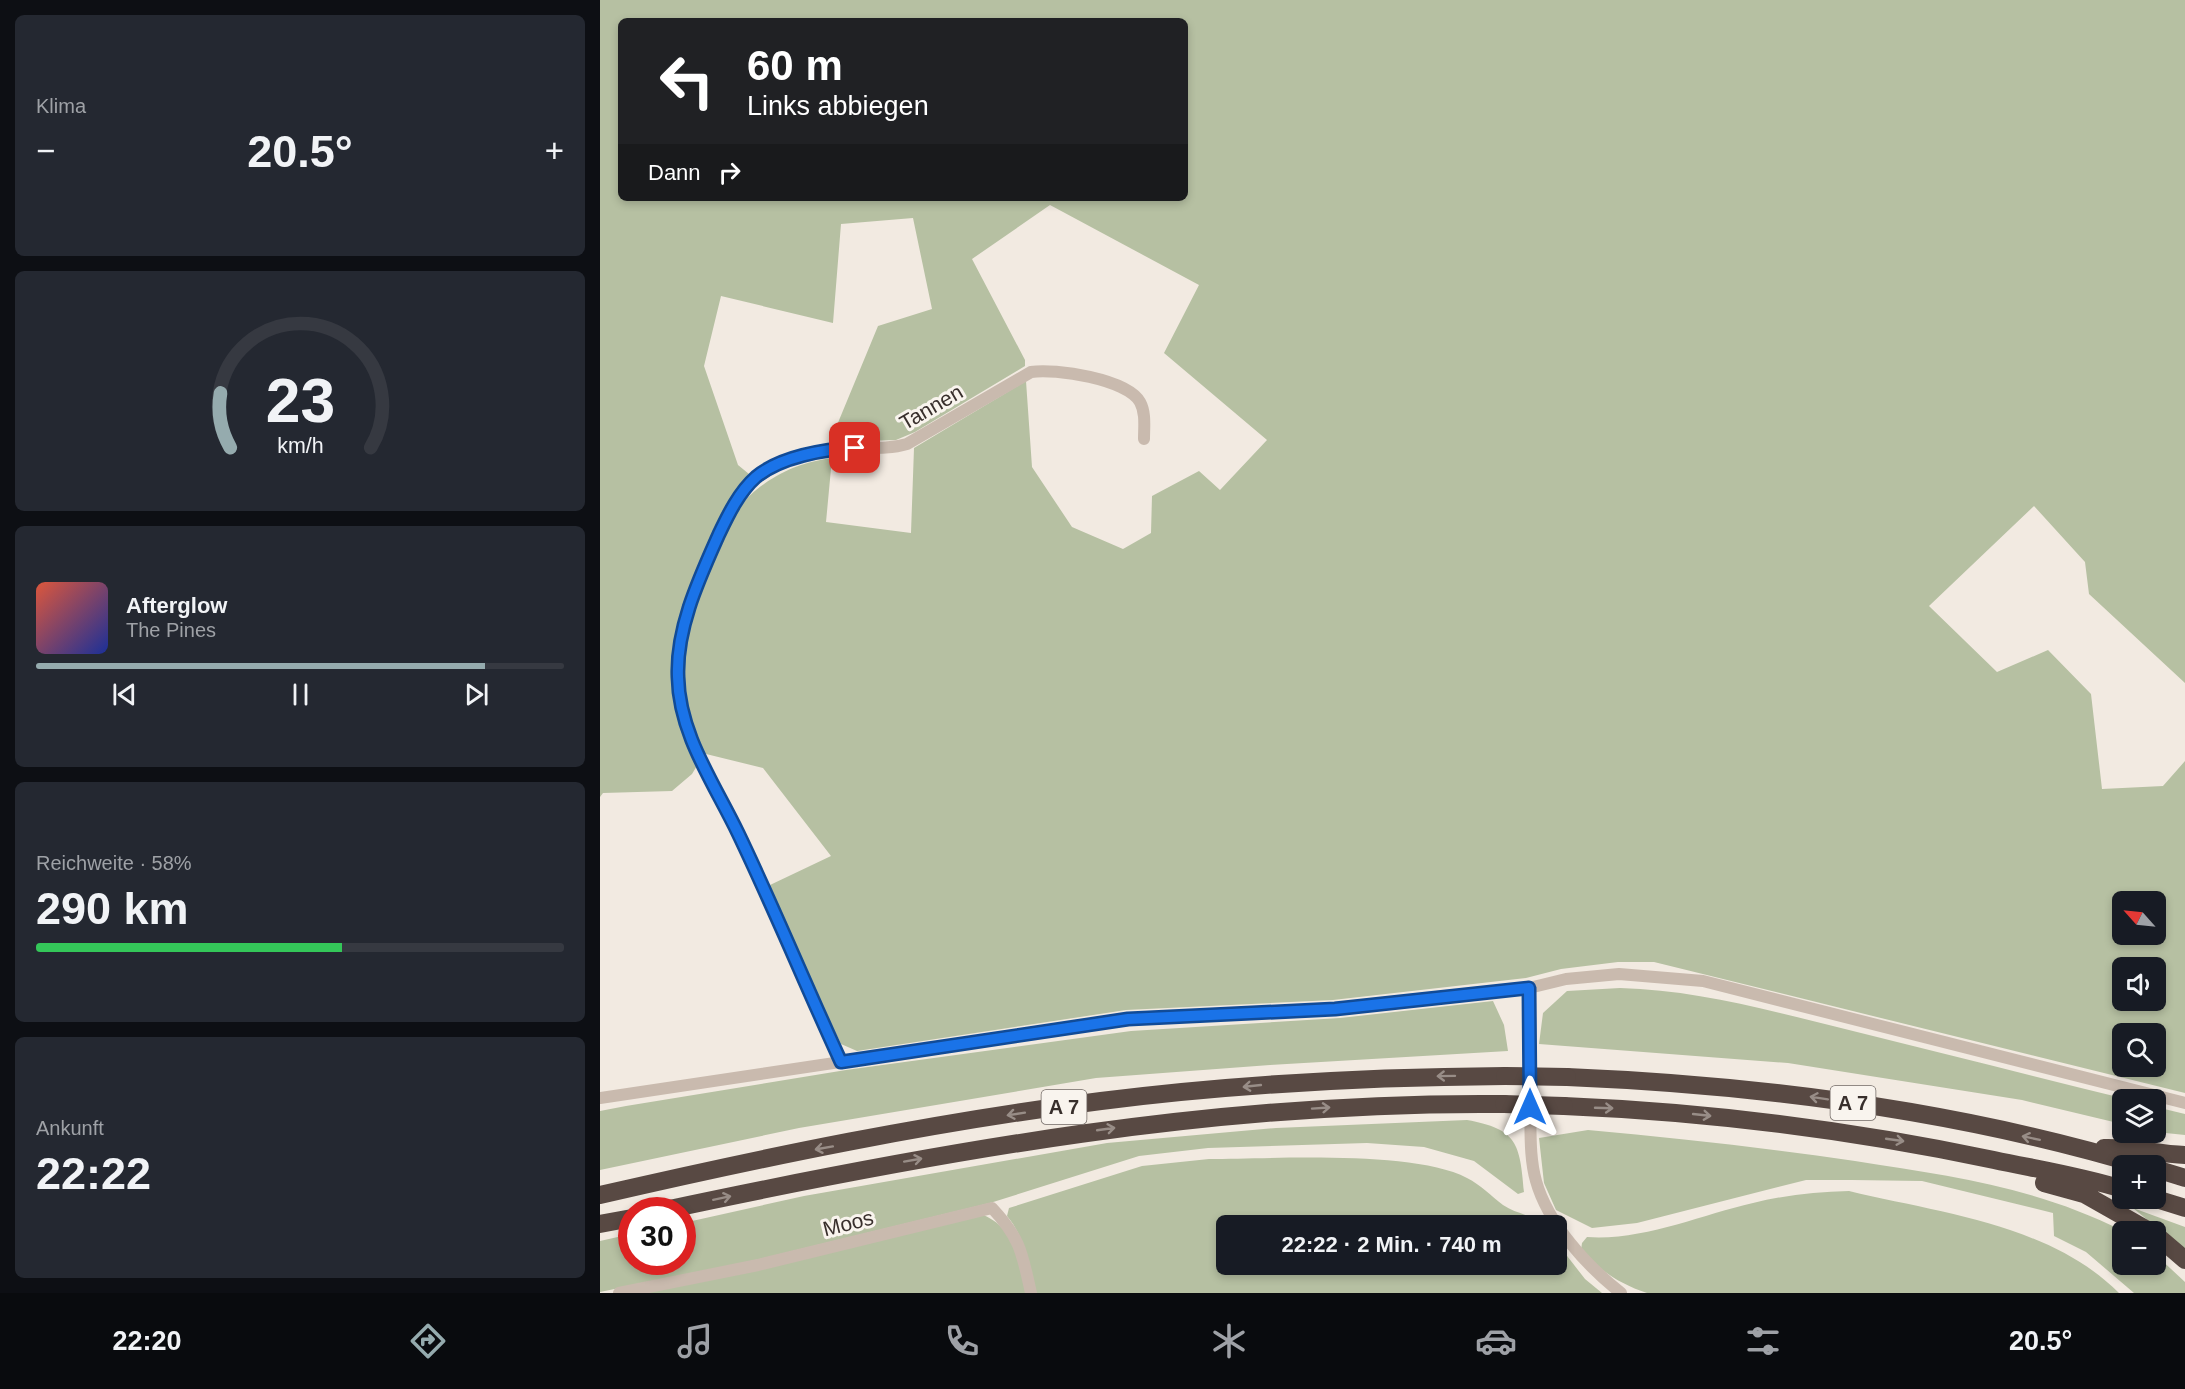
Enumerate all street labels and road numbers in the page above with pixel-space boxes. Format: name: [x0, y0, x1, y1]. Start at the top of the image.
street label: Tannen: [895, 380, 967, 434]
road number: A 7: [1830, 1086, 1876, 1120]
road number: A 7: [1042, 1090, 1086, 1124]
street label: Moos: [820, 1206, 876, 1240]

